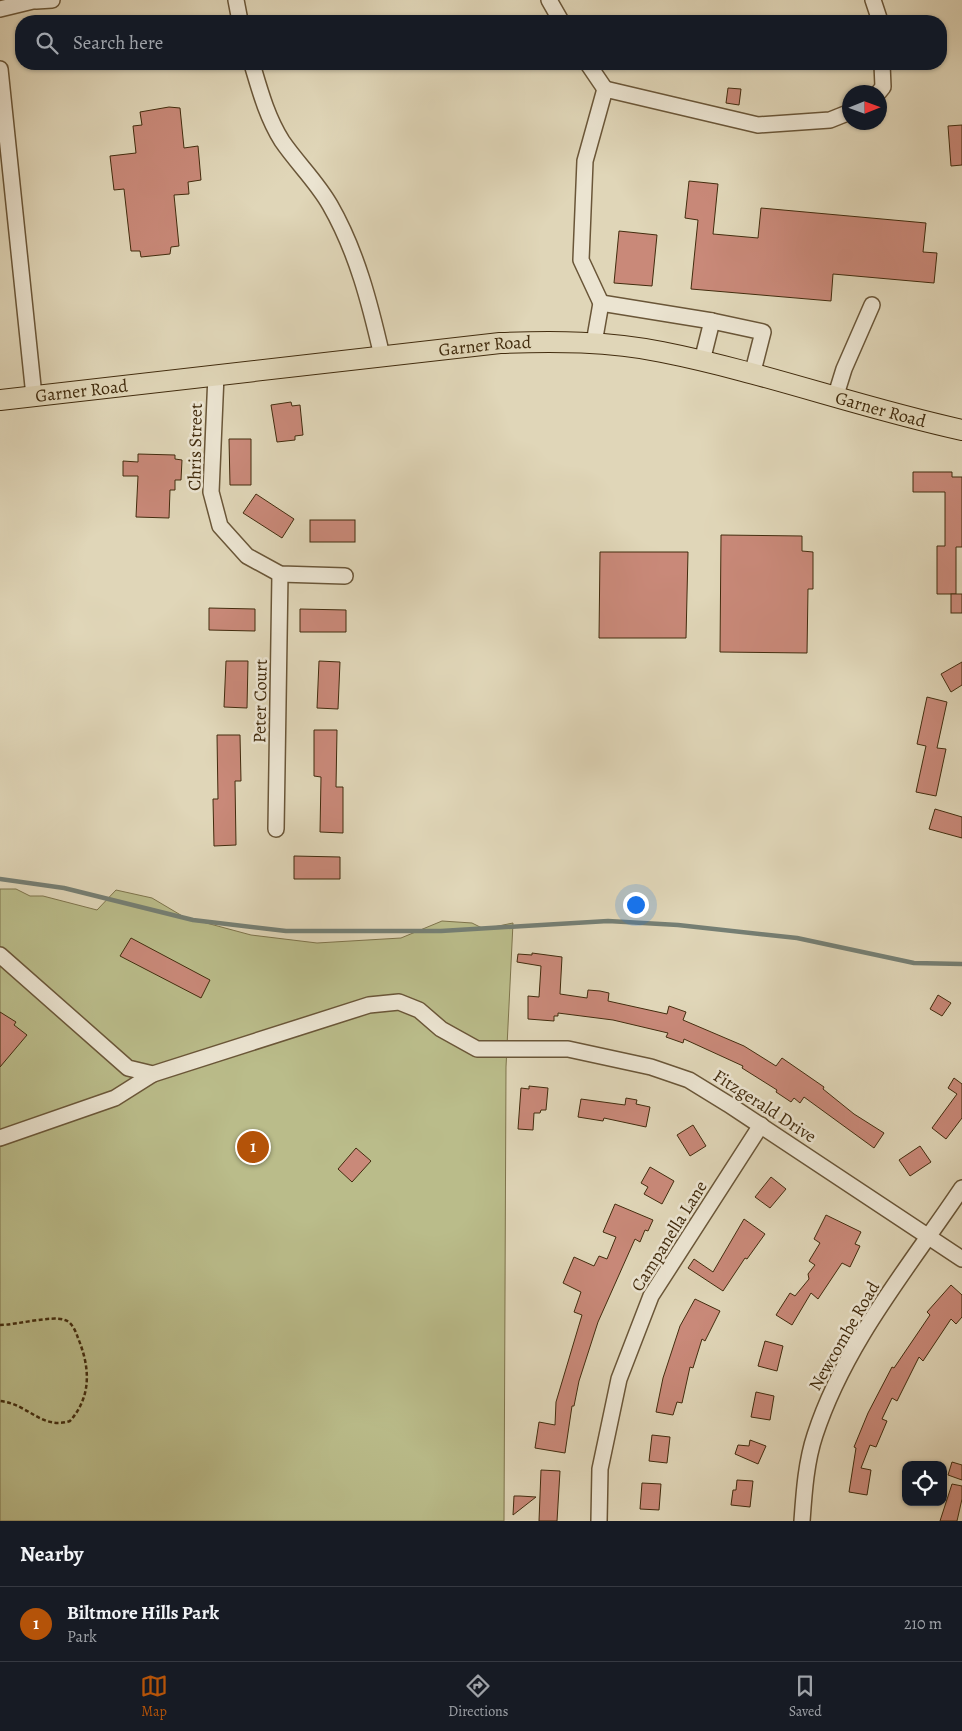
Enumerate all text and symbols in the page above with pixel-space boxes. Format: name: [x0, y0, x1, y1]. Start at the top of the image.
search box: [15, 15, 947, 70]
icon: search: [33, 29, 61, 57]
text: Search here: [73, 30, 163, 56]
north arrow: [842, 85, 887, 130]
street label: Garner Road: [437, 330, 532, 362]
street label: Garner Road: [34, 373, 129, 408]
street label: Garner Road: [832, 386, 929, 433]
street label: Chris Street: [182, 403, 208, 491]
street label: Peter Court: [247, 659, 273, 743]
your location: [623, 892, 649, 918]
street label: Fitzgerald Drive: [709, 1064, 821, 1148]
pin: 1: [237, 1128, 269, 1166]
street label: Campanella Lane: [625, 1176, 713, 1296]
street label: Newcombe Road: [803, 1277, 885, 1395]
map controls: [902, 1461, 947, 1506]
button: locate: [902, 1461, 947, 1506]
text: Nearby: [20, 1540, 83, 1568]
text: Biltmore Hills Park: [67, 1600, 219, 1626]
text: 1: [33, 1613, 39, 1635]
text: 210 m: [904, 1613, 942, 1635]
text: Park: [67, 1626, 97, 1648]
tab: Map: [140, 1672, 168, 1721]
tab: Directions: [448, 1672, 508, 1721]
tab: Saved: [789, 1672, 822, 1721]

